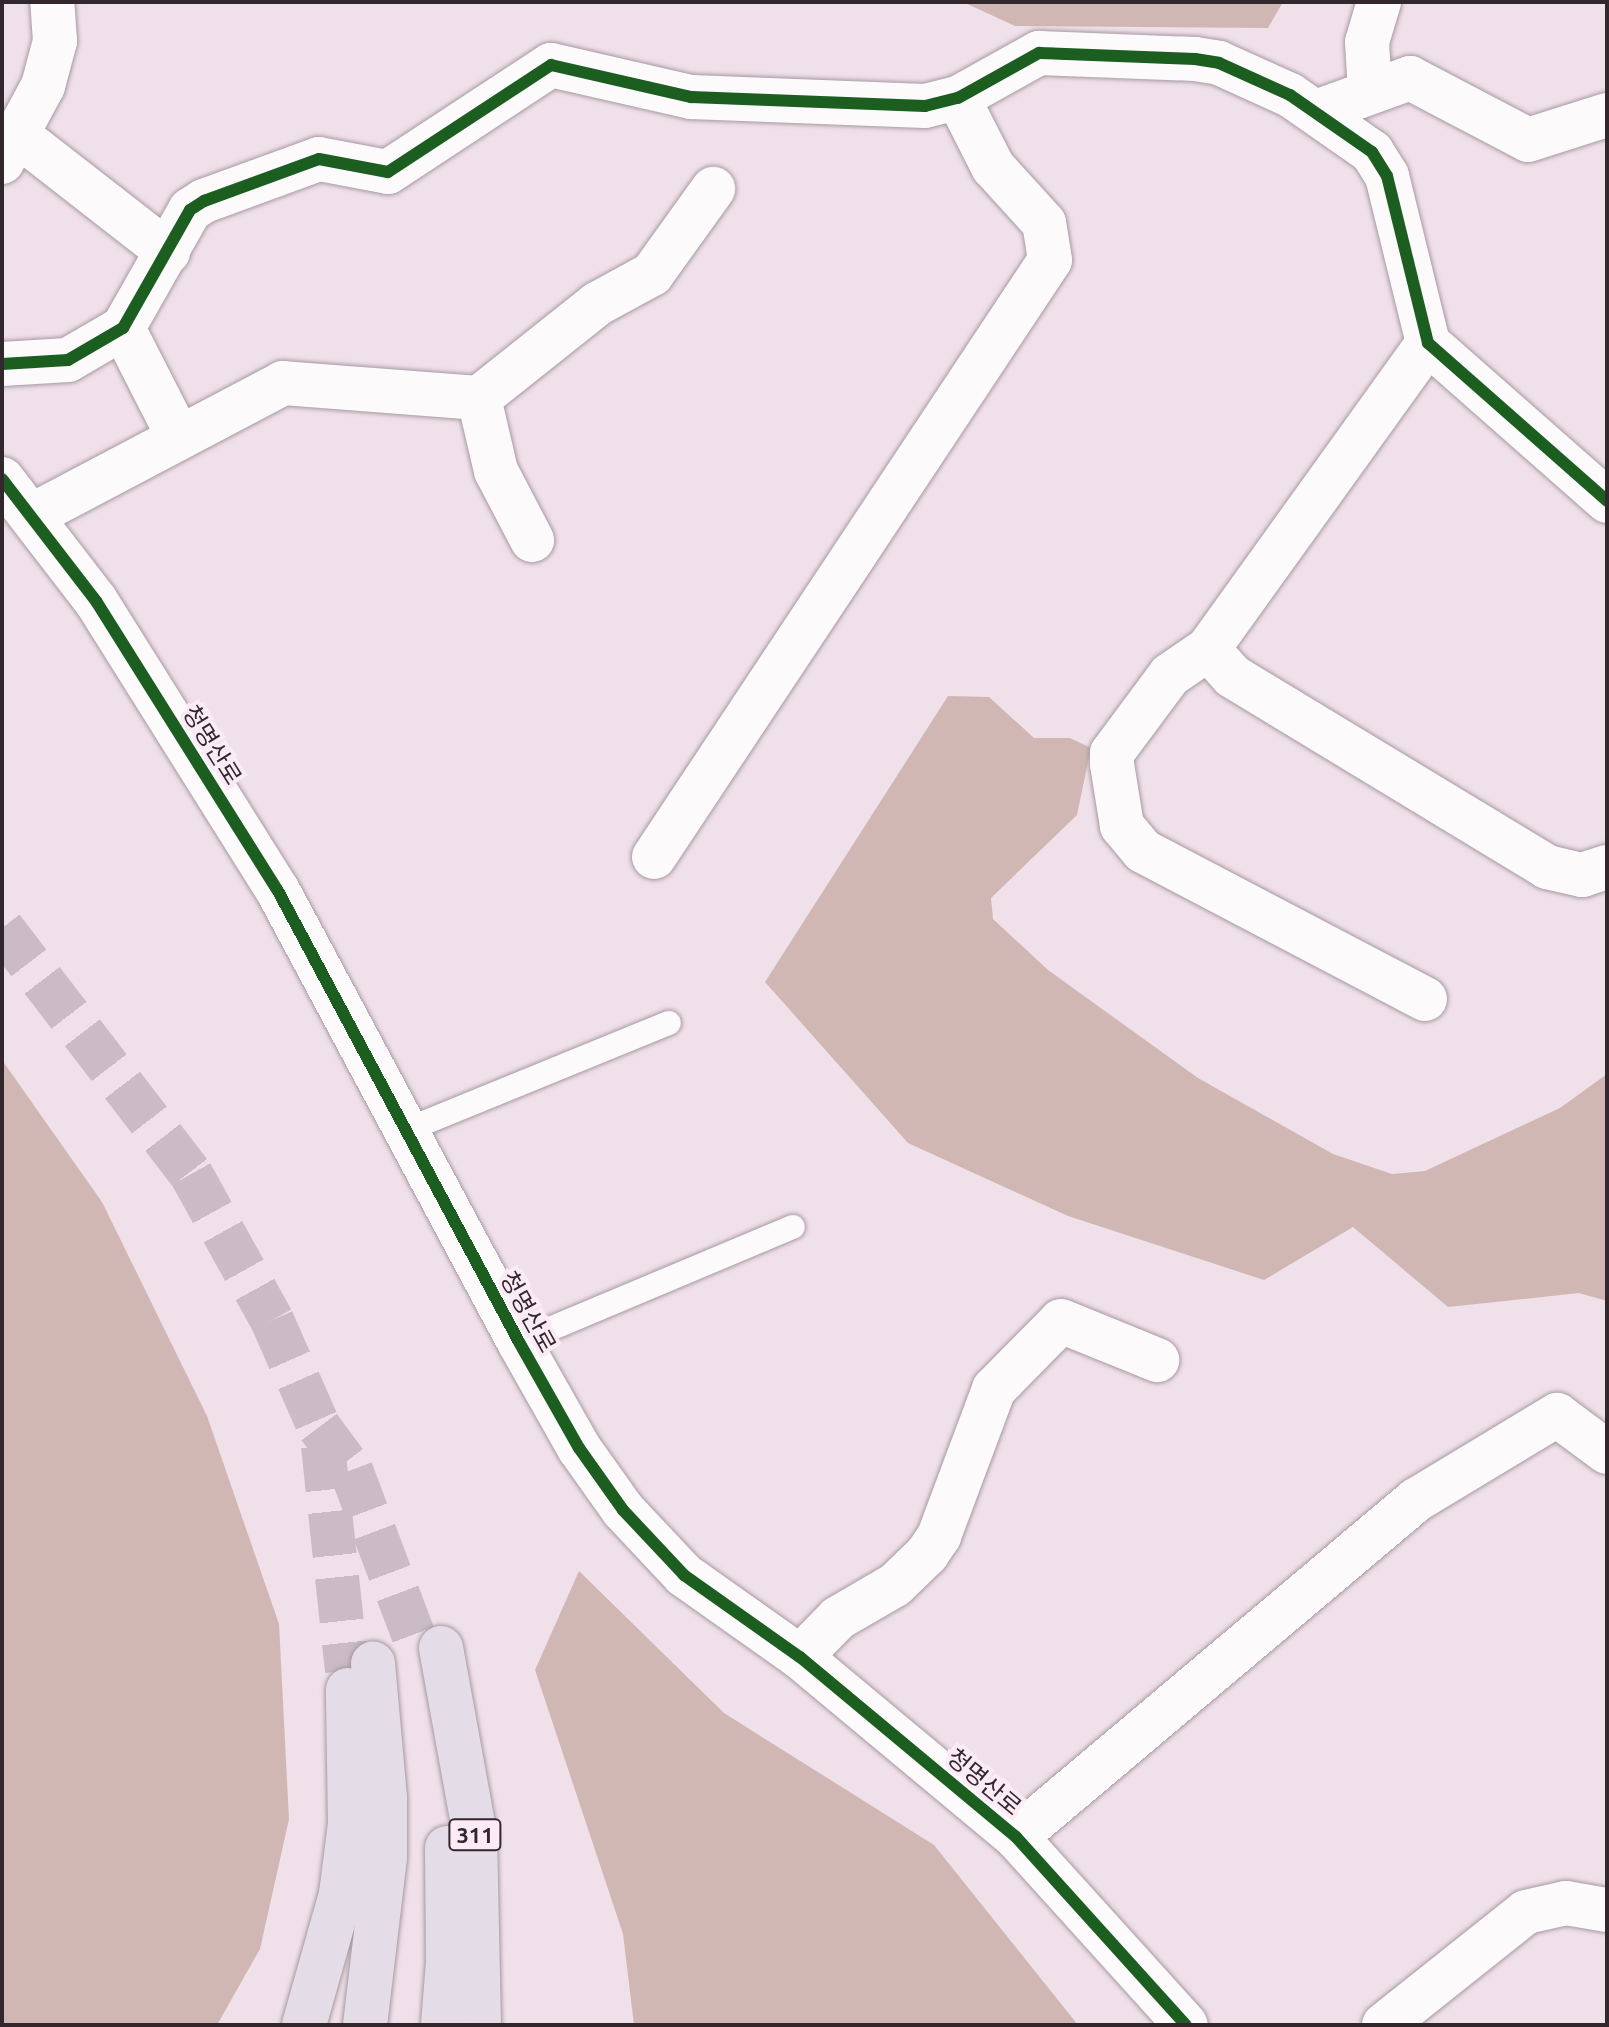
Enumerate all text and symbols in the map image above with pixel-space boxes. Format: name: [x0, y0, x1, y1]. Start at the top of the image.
street label: 청명산로: [176, 700, 248, 790]
street label: 청명산로: [494, 1266, 562, 1358]
street label: 청명산로: [941, 1743, 1027, 1821]
road number: 311: [447, 1817, 503, 1853]

